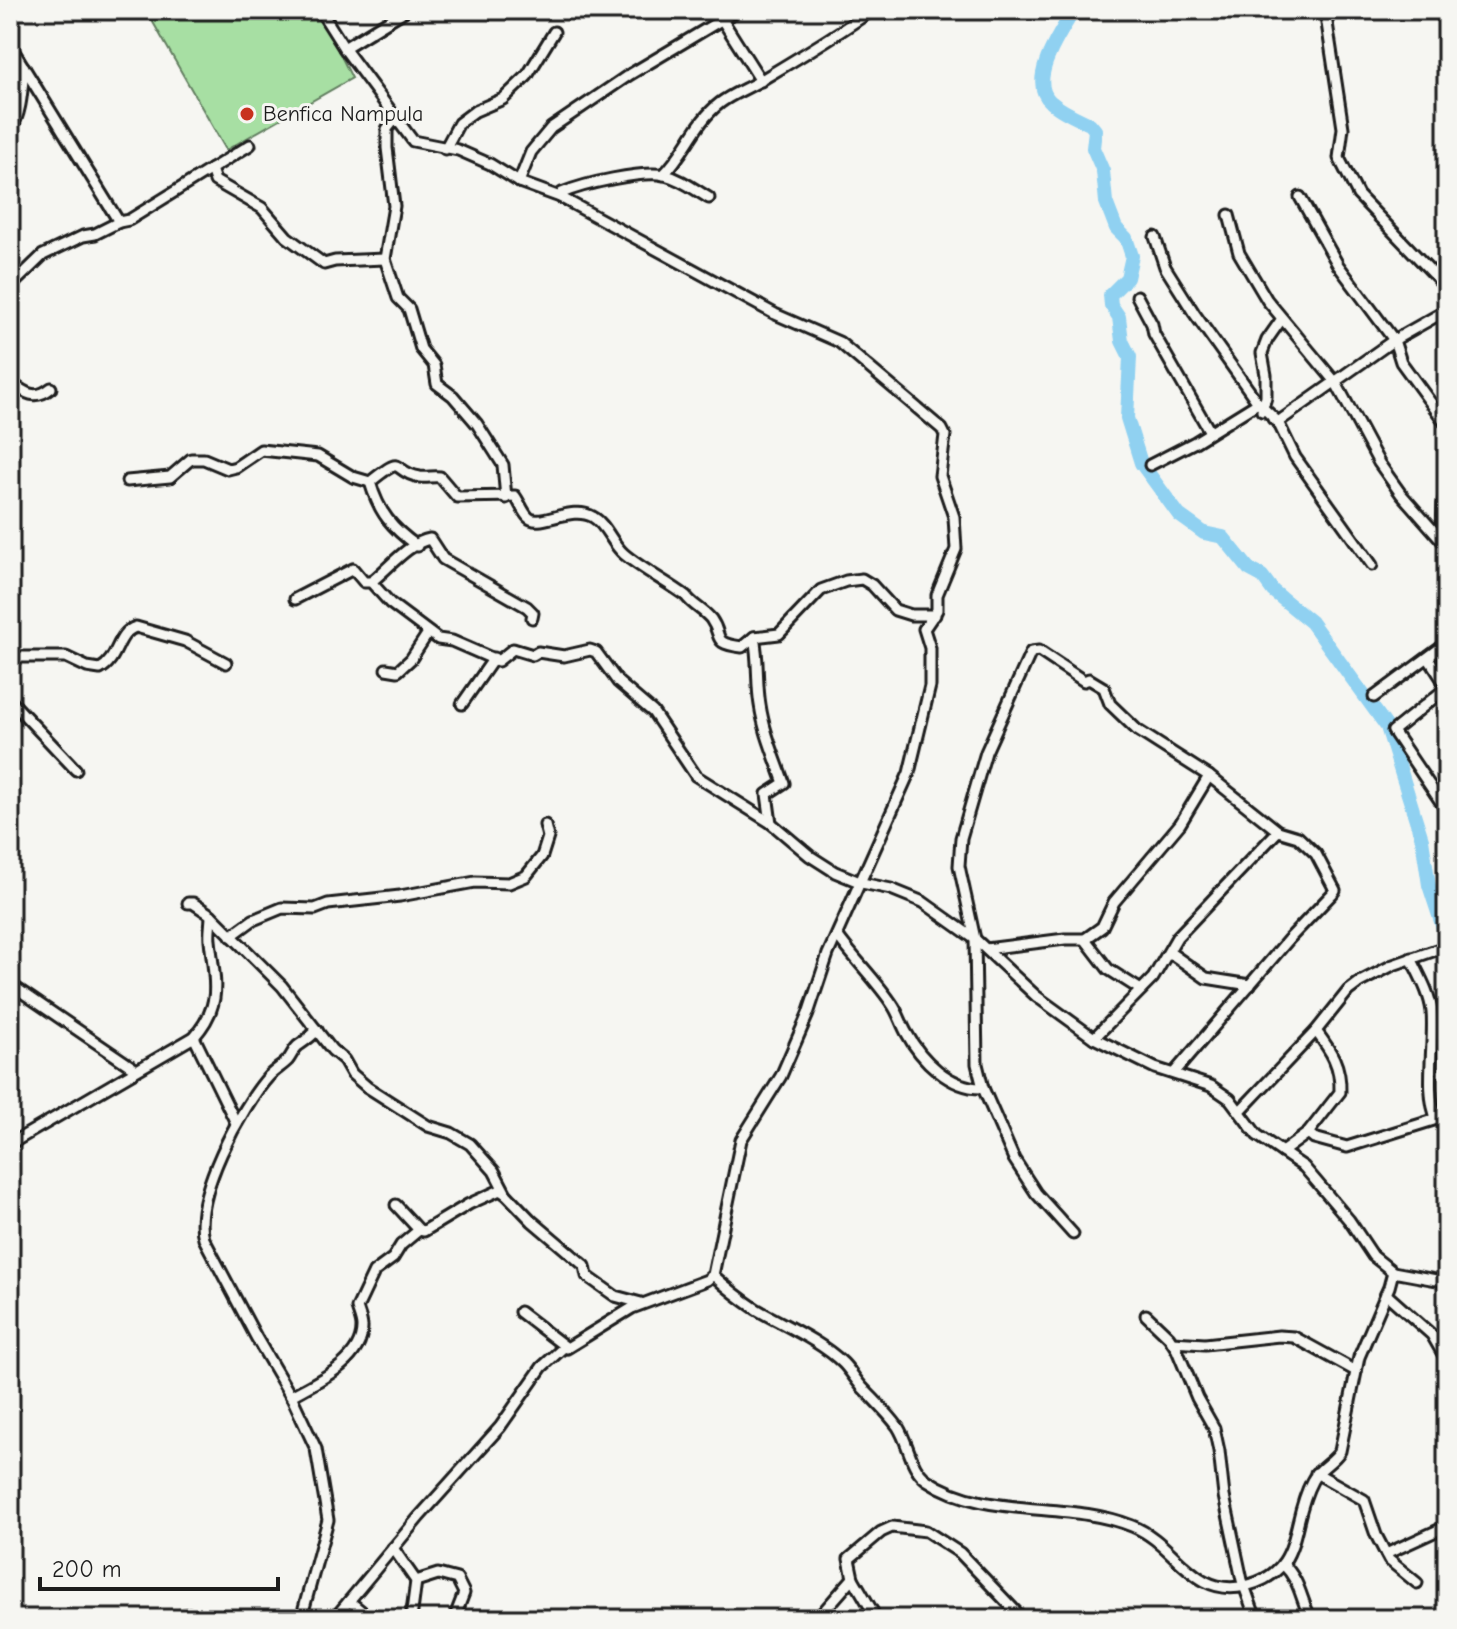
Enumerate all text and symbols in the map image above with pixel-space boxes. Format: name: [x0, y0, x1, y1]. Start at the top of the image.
place label: Benfica Nampula: [263, 101, 423, 127]
marker: Benfica Nampula: [238, 105, 256, 123]
scale bar: [40, 1541, 278, 1591]
text: 200 m: [52, 1555, 122, 1583]

